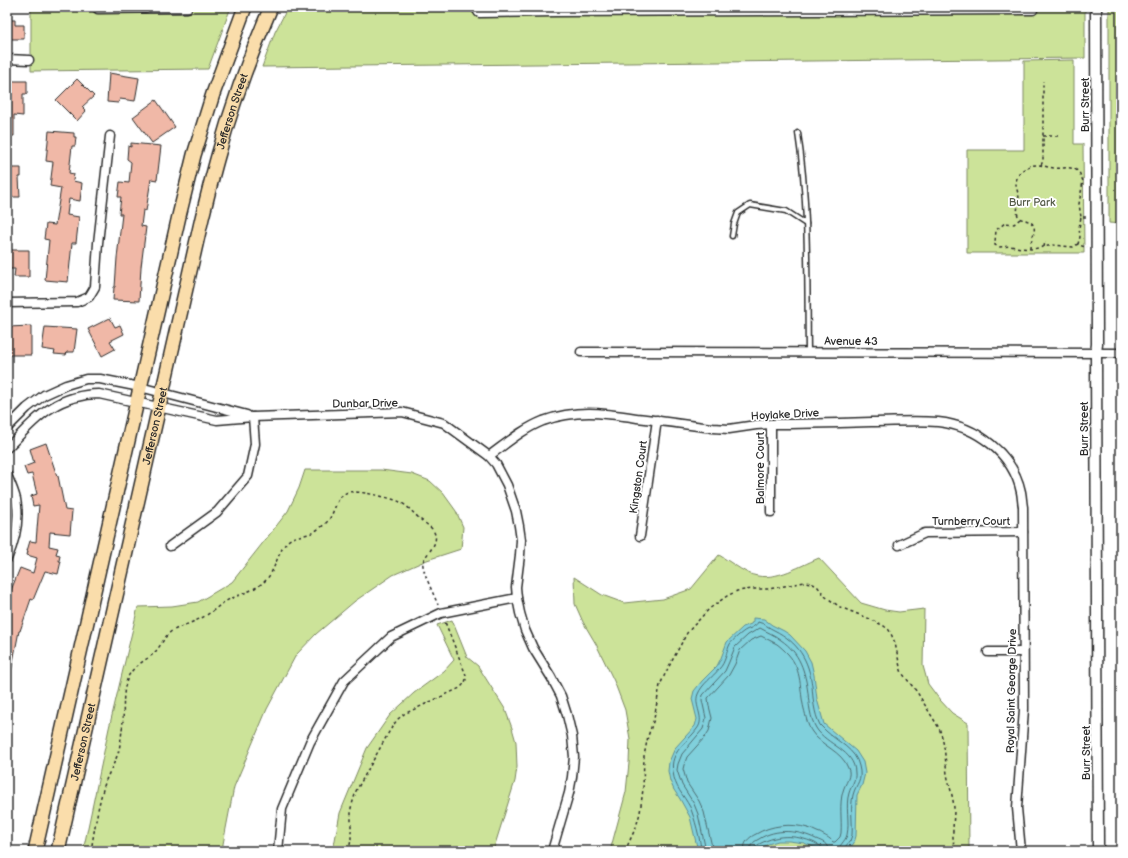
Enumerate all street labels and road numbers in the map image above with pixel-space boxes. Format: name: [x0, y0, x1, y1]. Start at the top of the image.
street label: Jefferson Street: [214, 71, 251, 151]
street label: Burr Street: [1079, 77, 1092, 132]
street label: Avenue 43: [824, 335, 878, 348]
street label: Jefferson Street: [140, 385, 170, 466]
street label: Dunbar Drive: [332, 396, 398, 411]
street label: Burr Street: [1078, 401, 1091, 456]
street label: Hoylake Drive: [751, 406, 820, 423]
street label: Balmore Court: [754, 431, 767, 504]
street label: Kingston Court: [627, 439, 650, 514]
street label: Turnberry Court: [932, 515, 1011, 528]
street label: Royal Saint George Drive: [1004, 628, 1019, 753]
street label: Jefferson Street: [68, 701, 99, 782]
street label: Burr Street: [1080, 725, 1093, 780]

